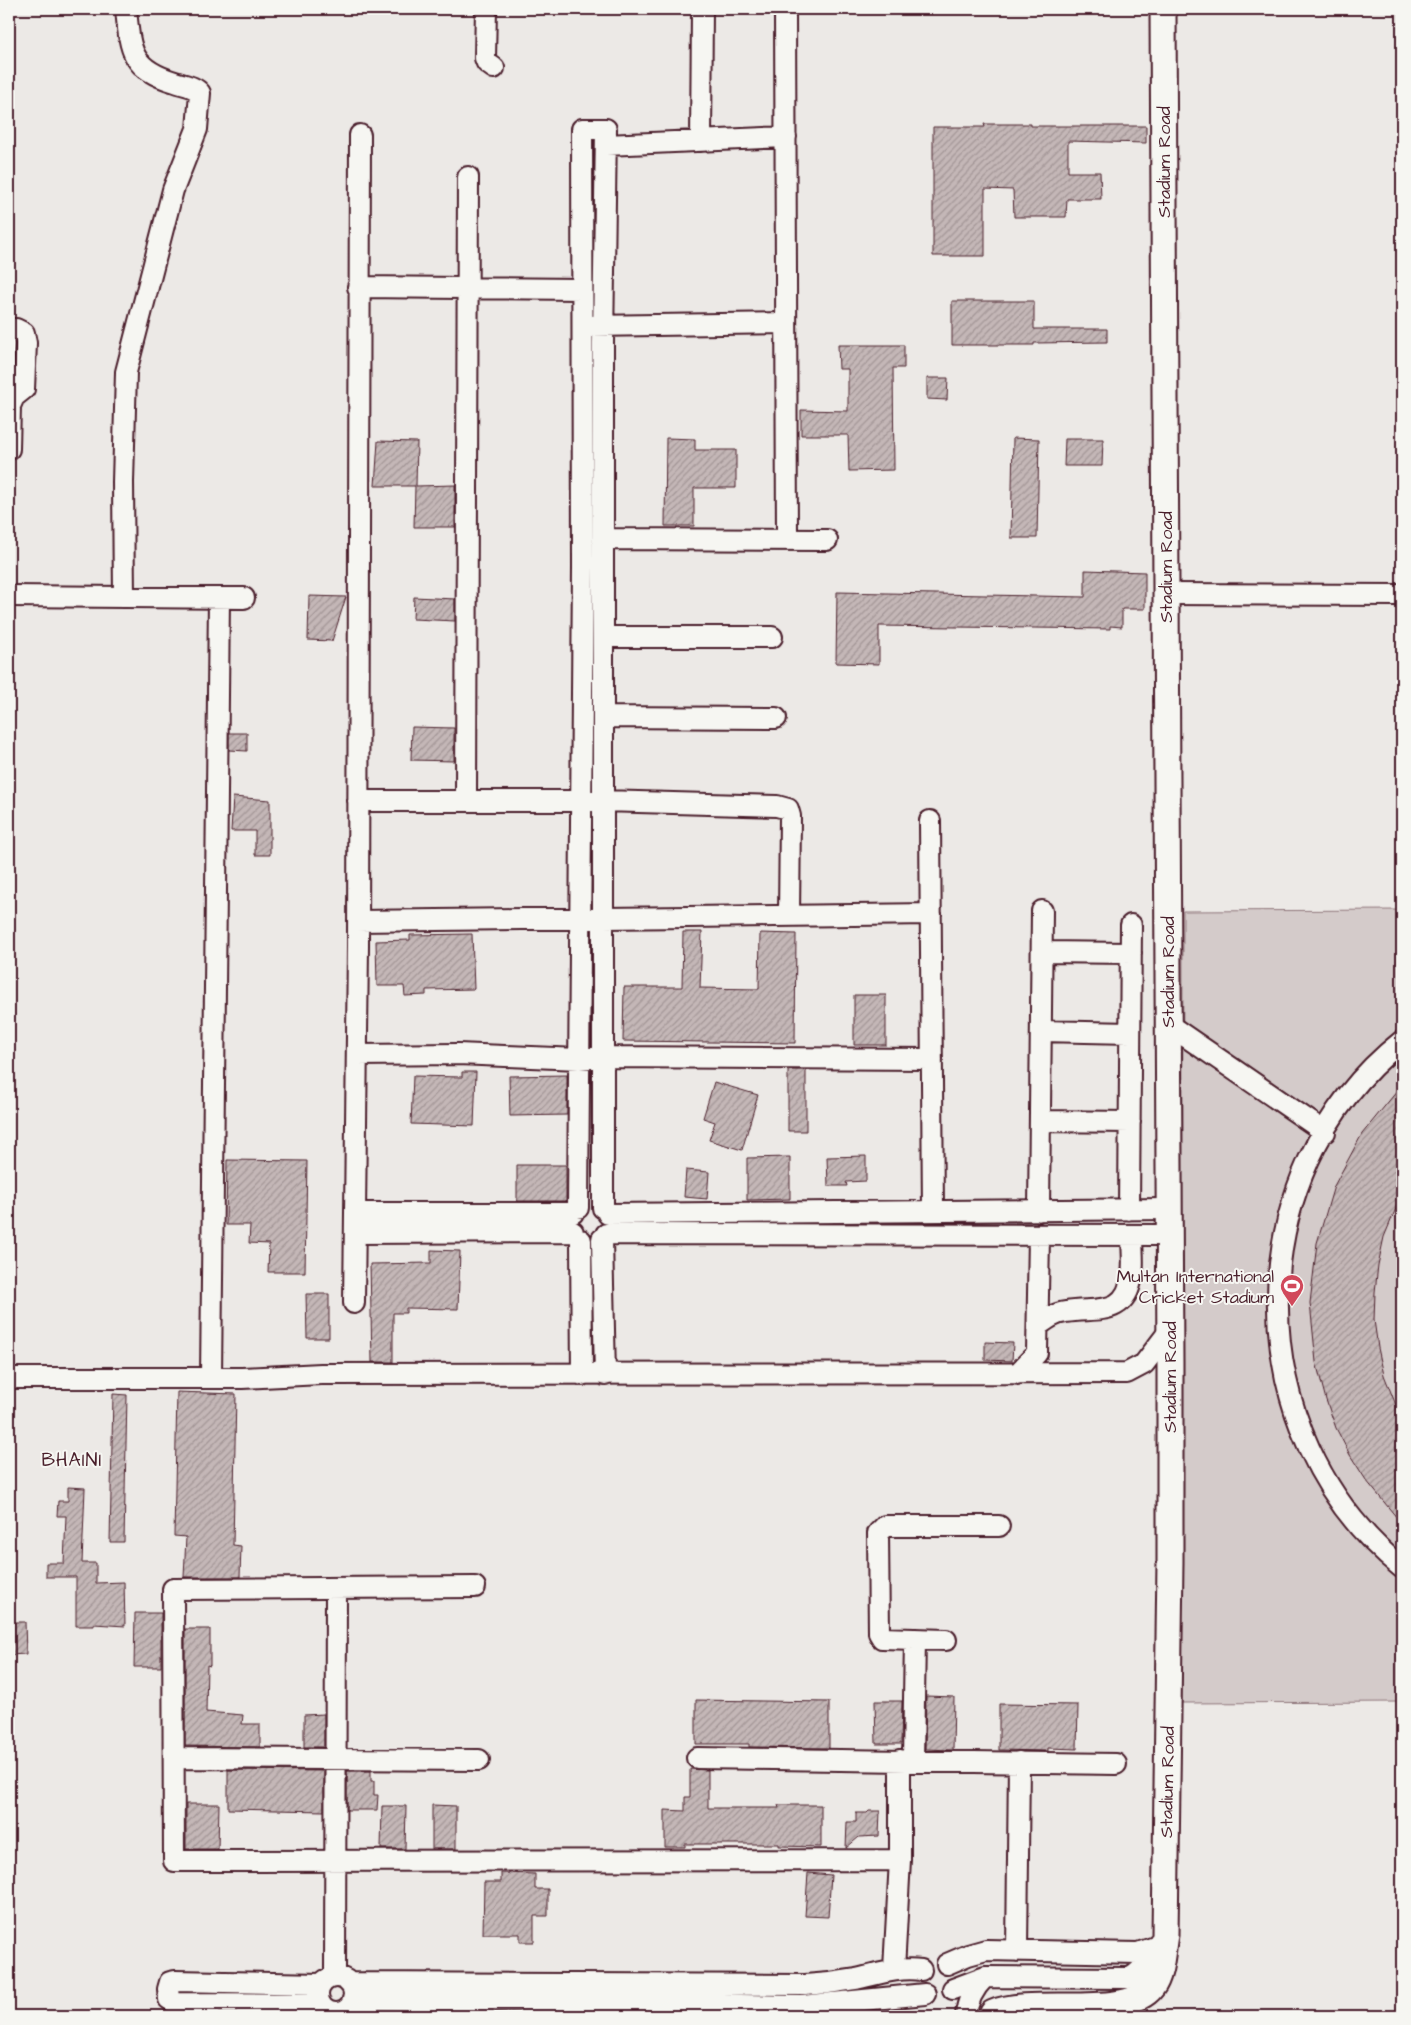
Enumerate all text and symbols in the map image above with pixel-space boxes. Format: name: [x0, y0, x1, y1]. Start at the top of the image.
street label: Stadium Road: [1152, 106, 1177, 218]
street label: Stadium Road: [1154, 511, 1179, 623]
street label: Stadium Road: [1156, 916, 1181, 1028]
place label: Multan International Cricket Stadium: [1117, 1264, 1274, 1310]
sports icon: Multan International Cricket Stadium: [1279, 1273, 1305, 1307]
street label: Stadium Road: [1158, 1321, 1183, 1433]
district label: BHAINI: [42, 1447, 102, 1474]
street label: Stadium Road: [1154, 1726, 1181, 1838]

